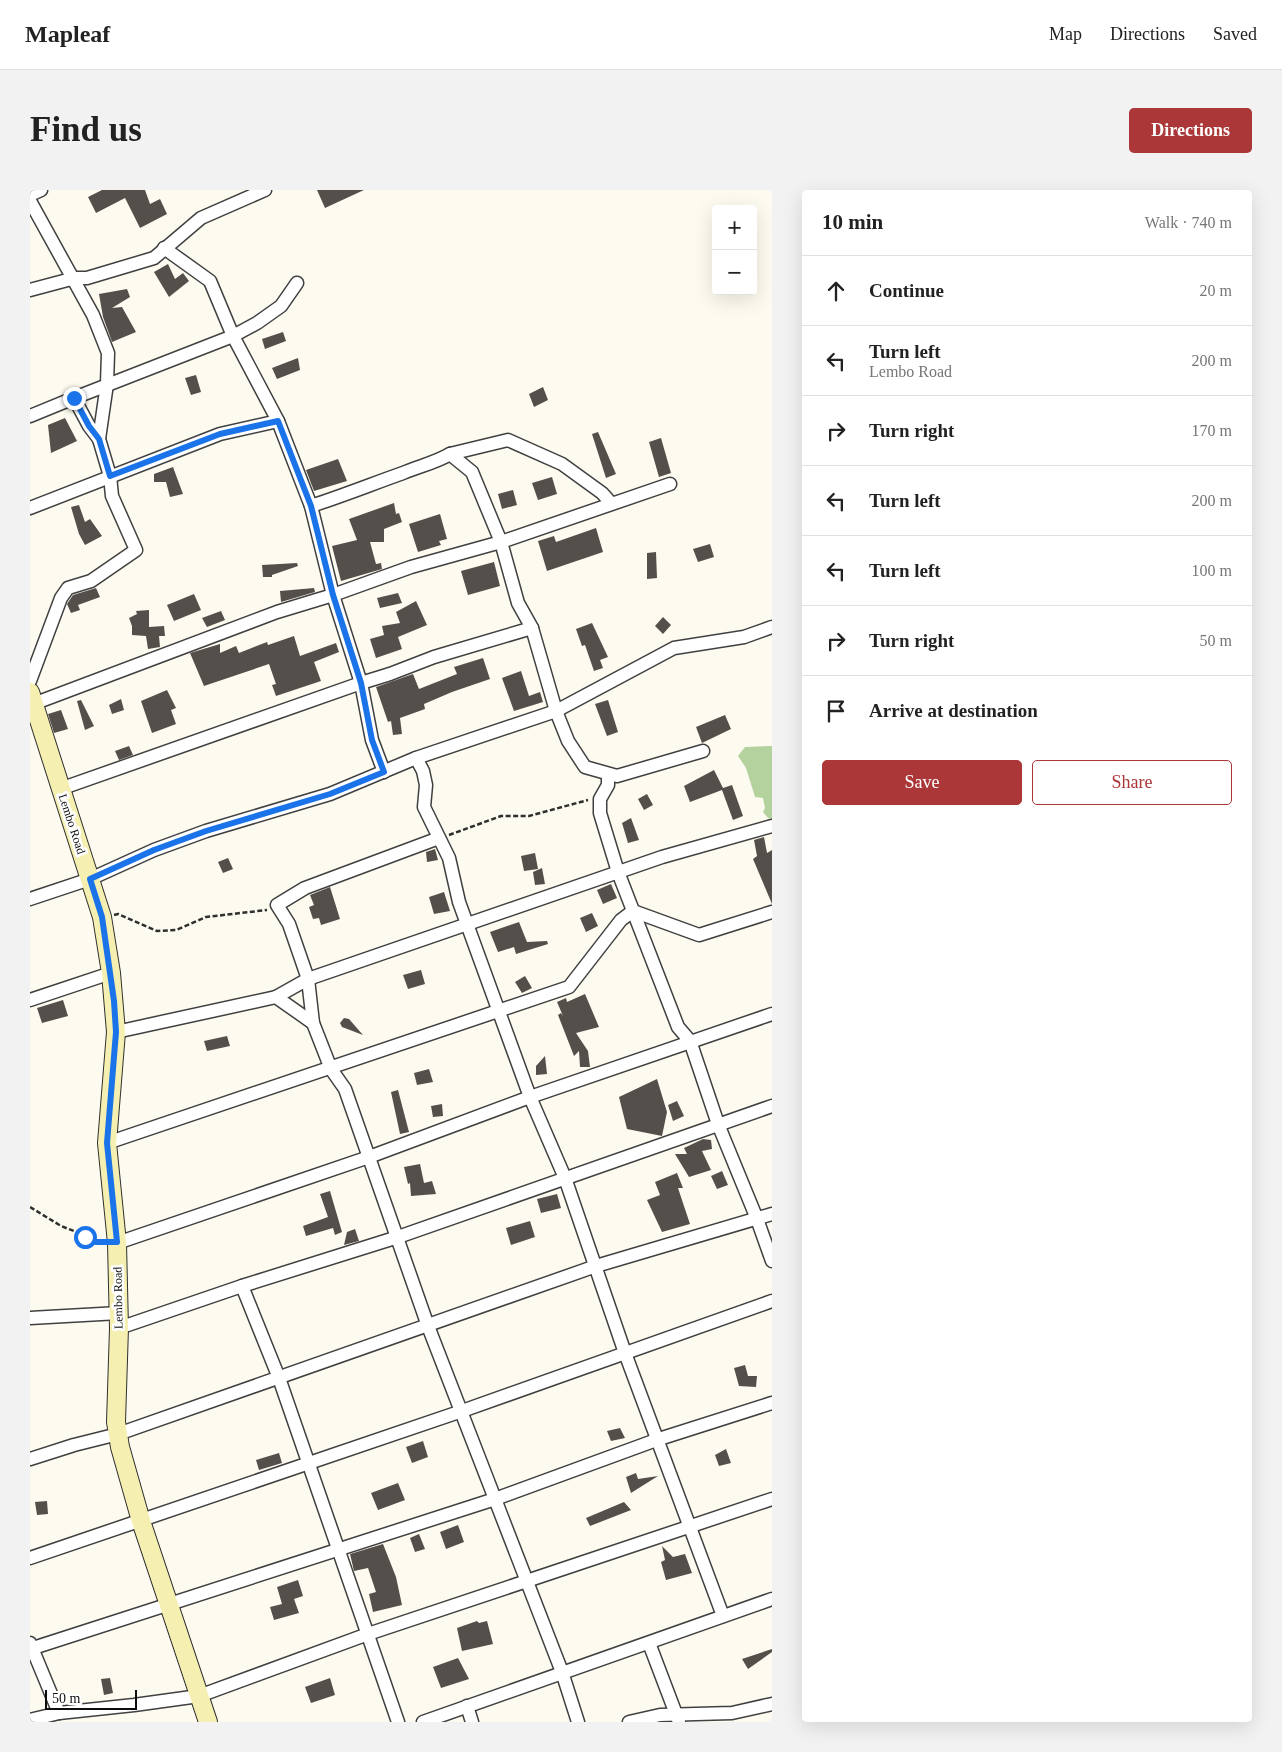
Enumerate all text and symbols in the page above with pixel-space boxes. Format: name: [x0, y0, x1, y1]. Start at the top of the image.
text: Mapleaf: [25, 21, 110, 47]
text: Map: [1049, 24, 1082, 44]
text: Directions: [1110, 24, 1185, 44]
text: Saved: [1213, 24, 1257, 44]
button: Directions: [1129, 108, 1252, 153]
text: Find us: [30, 110, 142, 149]
map controls: [712, 205, 757, 295]
button: +: [712, 205, 757, 250]
text: 10 min: [822, 210, 883, 234]
text: Walk · 740 m: [1145, 214, 1232, 231]
button: −: [712, 250, 757, 295]
icon: ahead: [822, 277, 850, 305]
text: Continue: [869, 280, 944, 301]
text: 20 m: [1200, 282, 1232, 299]
text: Turn left: [869, 341, 941, 362]
icon: left: [822, 347, 850, 375]
text: 200 m: [1192, 352, 1232, 369]
text: Lembo Road: [869, 363, 952, 380]
route end: [63, 387, 86, 410]
icon: right: [822, 417, 850, 445]
text: Turn right: [869, 420, 954, 441]
text: 170 m: [1192, 422, 1232, 439]
icon: left: [822, 487, 850, 515]
text: Turn left: [869, 490, 941, 511]
text: 200 m: [1192, 492, 1232, 509]
icon: left: [822, 557, 850, 585]
text: Turn left: [869, 560, 941, 581]
text: 100 m: [1192, 562, 1232, 579]
icon: right: [822, 627, 850, 655]
text: Turn right: [869, 630, 954, 651]
text: 50 m: [1200, 632, 1232, 649]
icon: arrive: [822, 697, 850, 725]
text: Arrive at destination: [869, 700, 1038, 721]
button: Save: [822, 760, 1022, 805]
button: Share: [1032, 760, 1232, 805]
street label: Lembo Road: [56, 792, 88, 856]
route start: [74, 1226, 97, 1249]
street label: Lembo Road: [110, 1267, 126, 1329]
scale bar: [45, 1687, 138, 1710]
text: 50 m: [52, 1691, 80, 1706]

